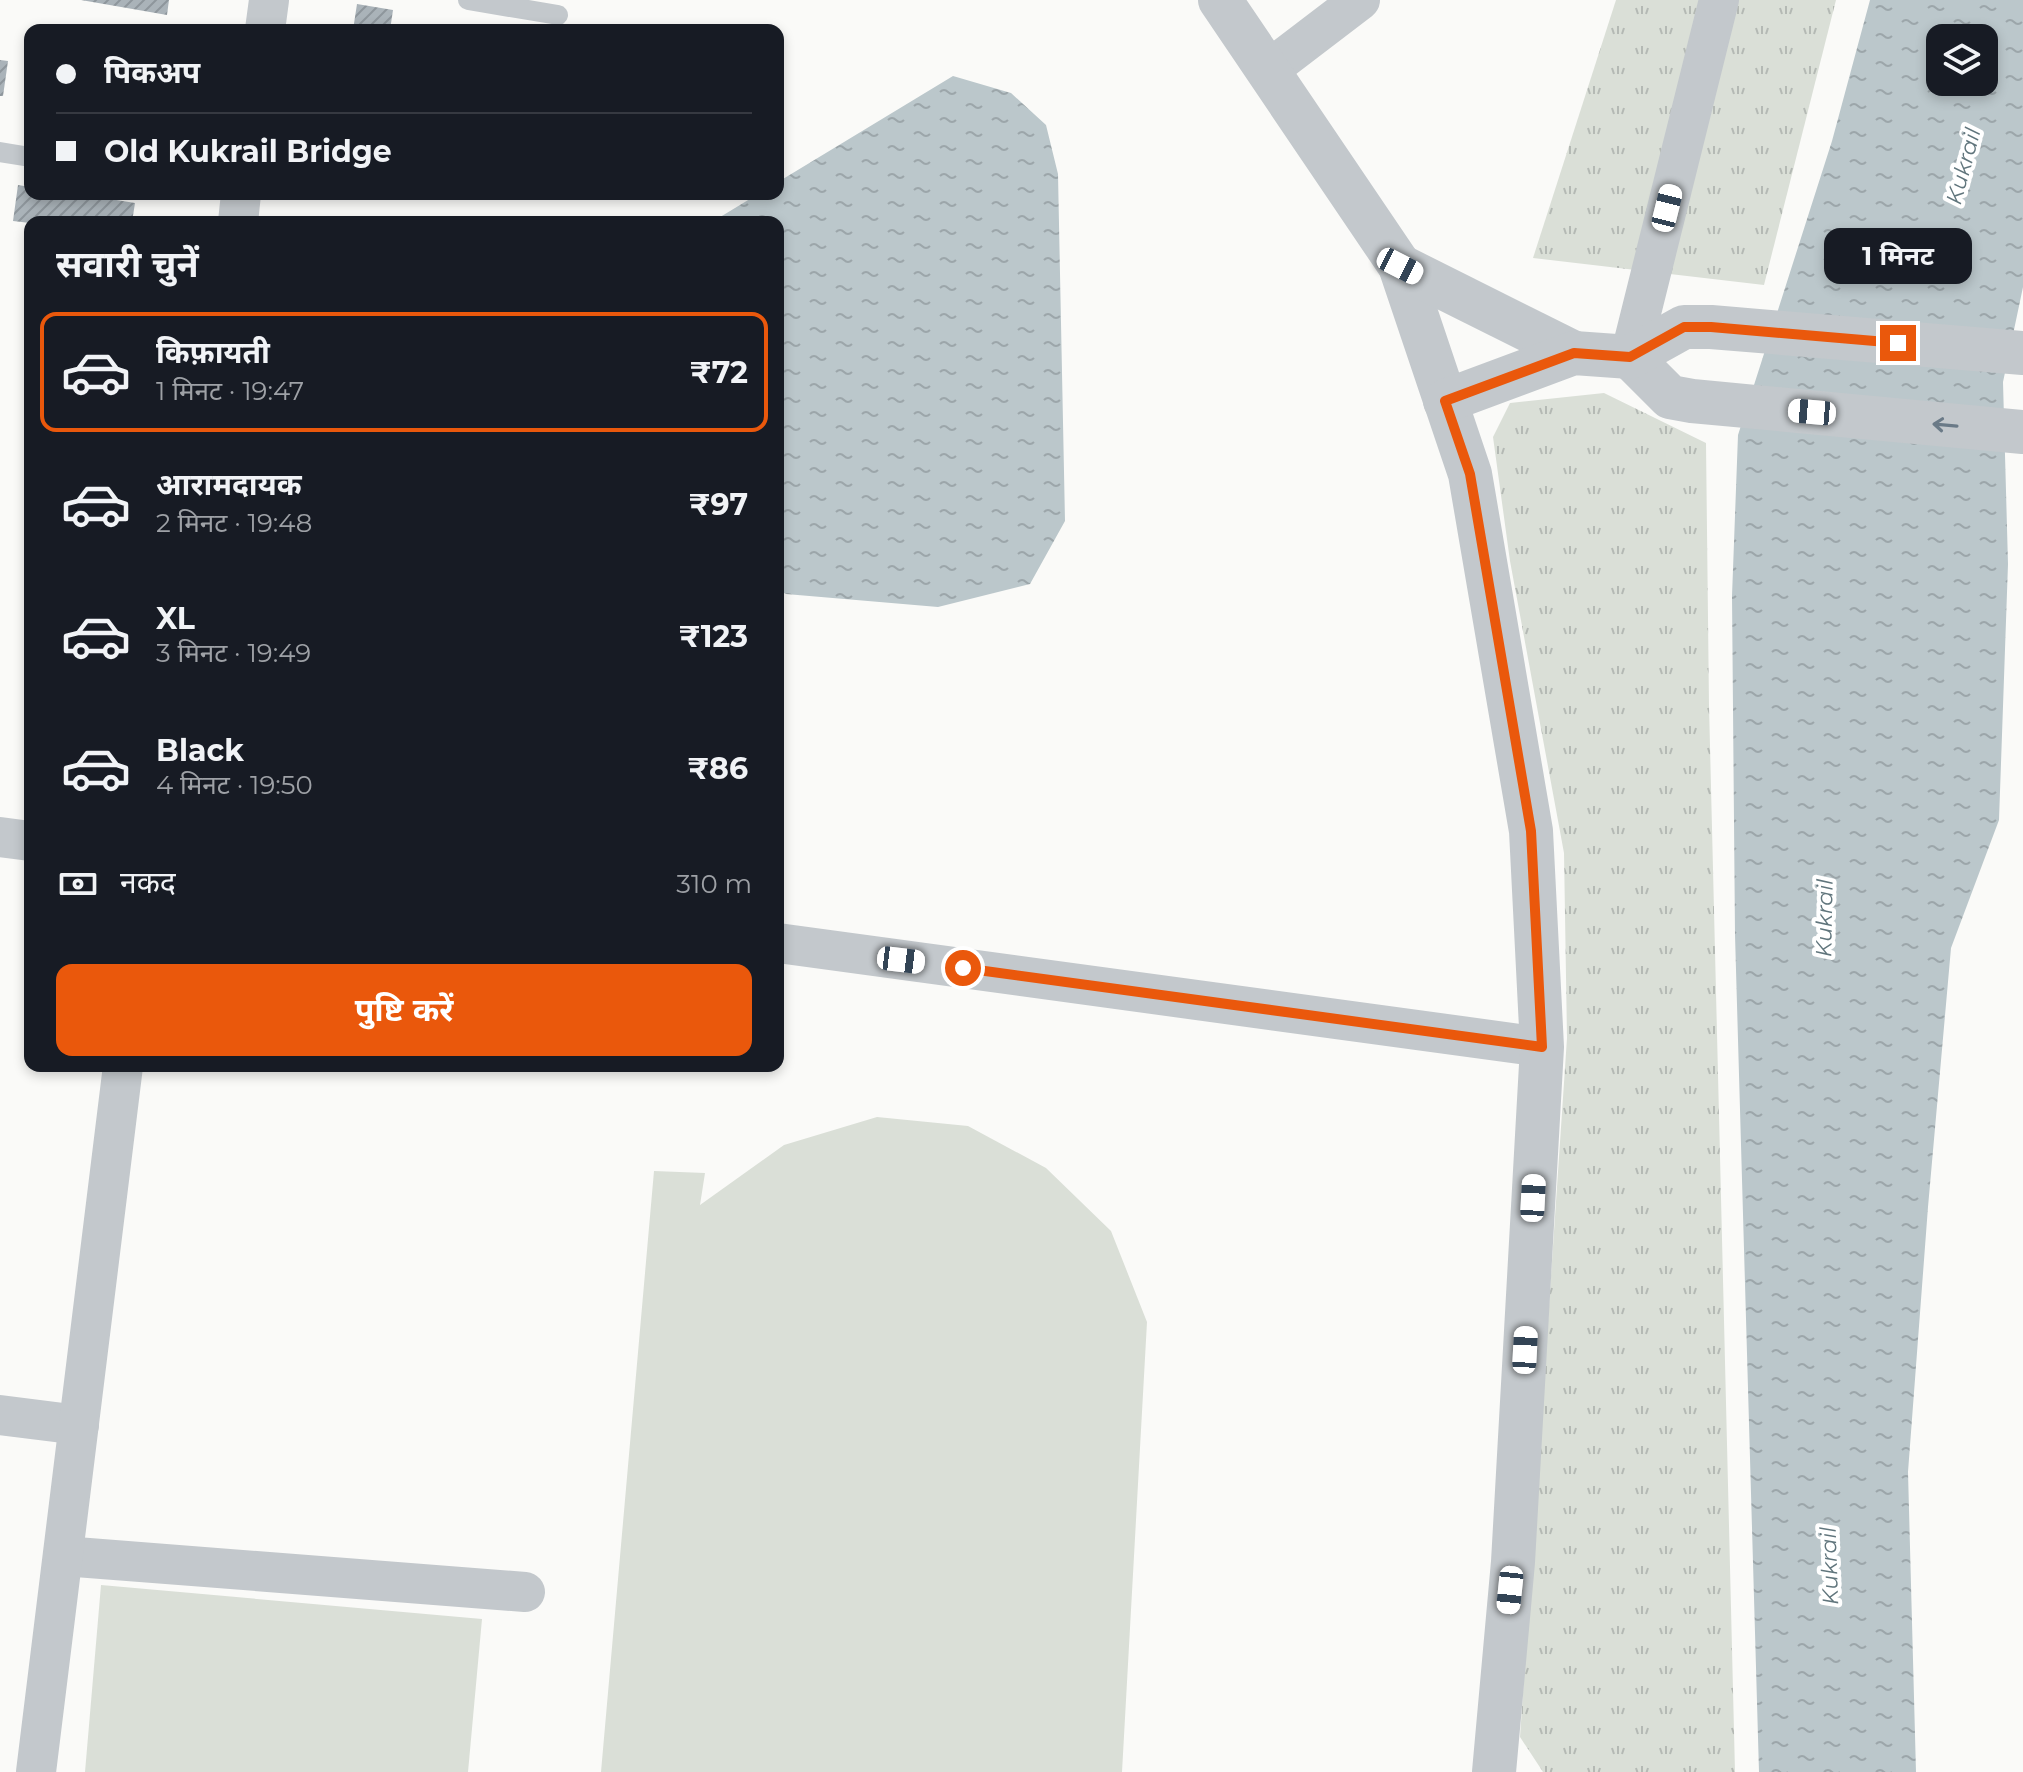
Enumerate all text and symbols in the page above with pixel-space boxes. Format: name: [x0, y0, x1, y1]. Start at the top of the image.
map controls: [1926, 24, 1998, 96]
button: layers: [1926, 24, 1998, 96]
text: पिकअप: [104, 54, 200, 91]
water label: Kukrail: [1940, 125, 1987, 207]
text: Old Kukrail Bridge: [104, 133, 392, 170]
car: [1650, 182, 1684, 234]
callout: 1 मिनट: [1824, 227, 1972, 283]
text: 1 मिनट: [1862, 240, 1934, 272]
text: सवारी चुनें: [56, 242, 199, 286]
car: [1373, 244, 1427, 288]
route end: [1880, 325, 1916, 361]
text: किफ़ायती: [156, 334, 270, 371]
icon: car: [60, 336, 132, 408]
text: ₹72: [690, 354, 748, 391]
text: 1 मिनट · 19:47: [156, 375, 304, 407]
car: [1787, 398, 1837, 426]
one-way arrow: [1932, 417, 1959, 432]
text: आरामदायक: [156, 466, 302, 503]
icon: car: [60, 468, 132, 540]
text: ₹97: [689, 486, 748, 523]
text: 2 मिनट · 19:48: [156, 507, 312, 539]
icon: car: [60, 600, 132, 672]
text: XL: [156, 600, 195, 637]
text: ₹123: [679, 618, 748, 655]
text: 3 मिनट · 19:49: [156, 637, 311, 669]
icon: car: [60, 732, 132, 804]
text: Black: [156, 732, 244, 769]
text: ₹86: [687, 750, 748, 787]
text: 4 मिनट · 19:50: [156, 769, 313, 801]
icon: cash: [56, 862, 100, 906]
text: नकद: [120, 864, 176, 901]
text: 310 m: [676, 868, 752, 900]
water label: Kukrail: [1810, 879, 1839, 957]
car: [876, 945, 926, 975]
route start: [945, 950, 981, 986]
button: पुष्टि करें: [56, 964, 752, 1056]
car: [1520, 1173, 1546, 1223]
car: [1512, 1325, 1538, 1375]
water label: Kukrail: [1815, 1526, 1844, 1606]
car: [1496, 1565, 1524, 1615]

